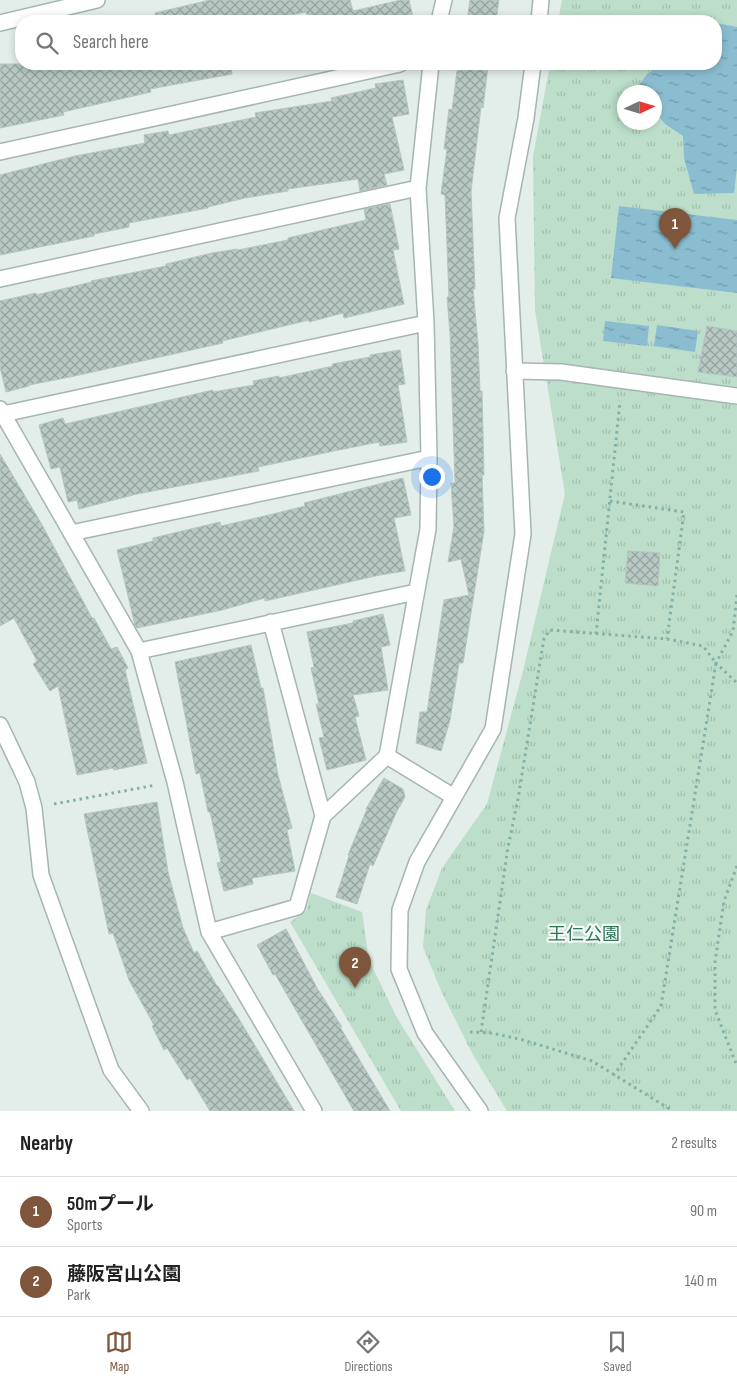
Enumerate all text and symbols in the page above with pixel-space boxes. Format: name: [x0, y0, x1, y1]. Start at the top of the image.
search box: [15, 15, 722, 70]
icon: search: [33, 29, 61, 57]
text: Search here: [73, 31, 149, 54]
north arrow: [617, 85, 662, 130]
pin: 1: [659, 208, 691, 249]
your location: [419, 464, 445, 490]
park label: 王仁公園: [548, 924, 620, 945]
pin: 2: [339, 947, 371, 988]
text: Nearby: [20, 1131, 73, 1156]
text: 2 results: [671, 1134, 717, 1153]
text: 50mプール: [67, 1193, 154, 1216]
text: 1: [33, 1202, 39, 1221]
text: 90 m: [690, 1202, 717, 1221]
text: Sports: [67, 1216, 102, 1235]
text: 藤阪宮山公園: [67, 1263, 181, 1286]
text: 2: [32, 1272, 40, 1291]
text: 140 m: [685, 1272, 717, 1291]
text: Park: [67, 1286, 90, 1305]
tab: Map: [105, 1328, 133, 1375]
tab: Directions: [344, 1328, 393, 1375]
tab: Saved: [603, 1328, 632, 1375]

